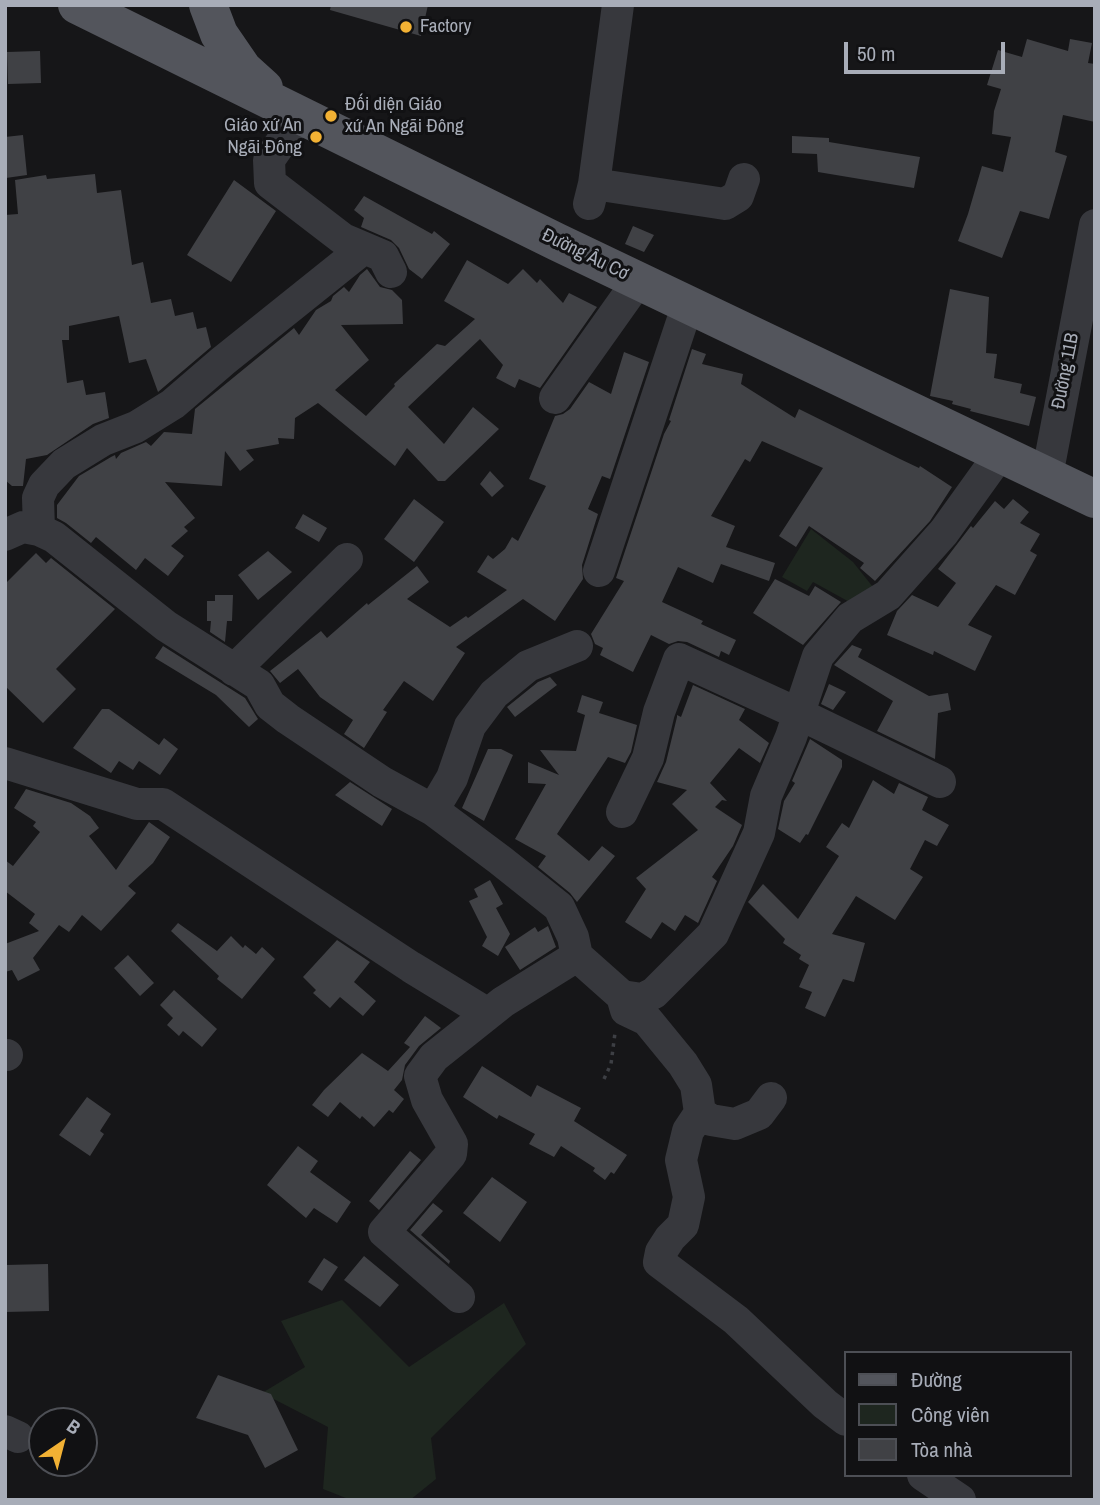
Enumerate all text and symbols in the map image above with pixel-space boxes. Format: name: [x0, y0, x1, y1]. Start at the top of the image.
place label: Factory: [420, 16, 471, 38]
marker: Factory: [398, 19, 414, 35]
scale bar: [848, 28, 1009, 72]
text: 50 m: [857, 39, 895, 68]
place label: Đối diện Giáo xứ An Ngãi Đông: [345, 94, 464, 138]
marker: Đối diện Giáo xứ An Ngãi Đông: [323, 108, 339, 124]
place label: Giáo xứ An Ngãi Đông: [224, 115, 302, 159]
marker: Giáo xứ An Ngãi Đông: [308, 129, 324, 145]
street label: Đường Âu Cơ: [538, 224, 632, 286]
street label: Đường 11B: [1047, 331, 1085, 411]
legend: [844, 1351, 1072, 1477]
text: Đường: [911, 1365, 962, 1394]
text: Công viên: [911, 1400, 990, 1429]
north arrow: [28, 1407, 98, 1477]
text: B: [62, 1413, 86, 1440]
text: Tòa nhà: [911, 1435, 972, 1464]

